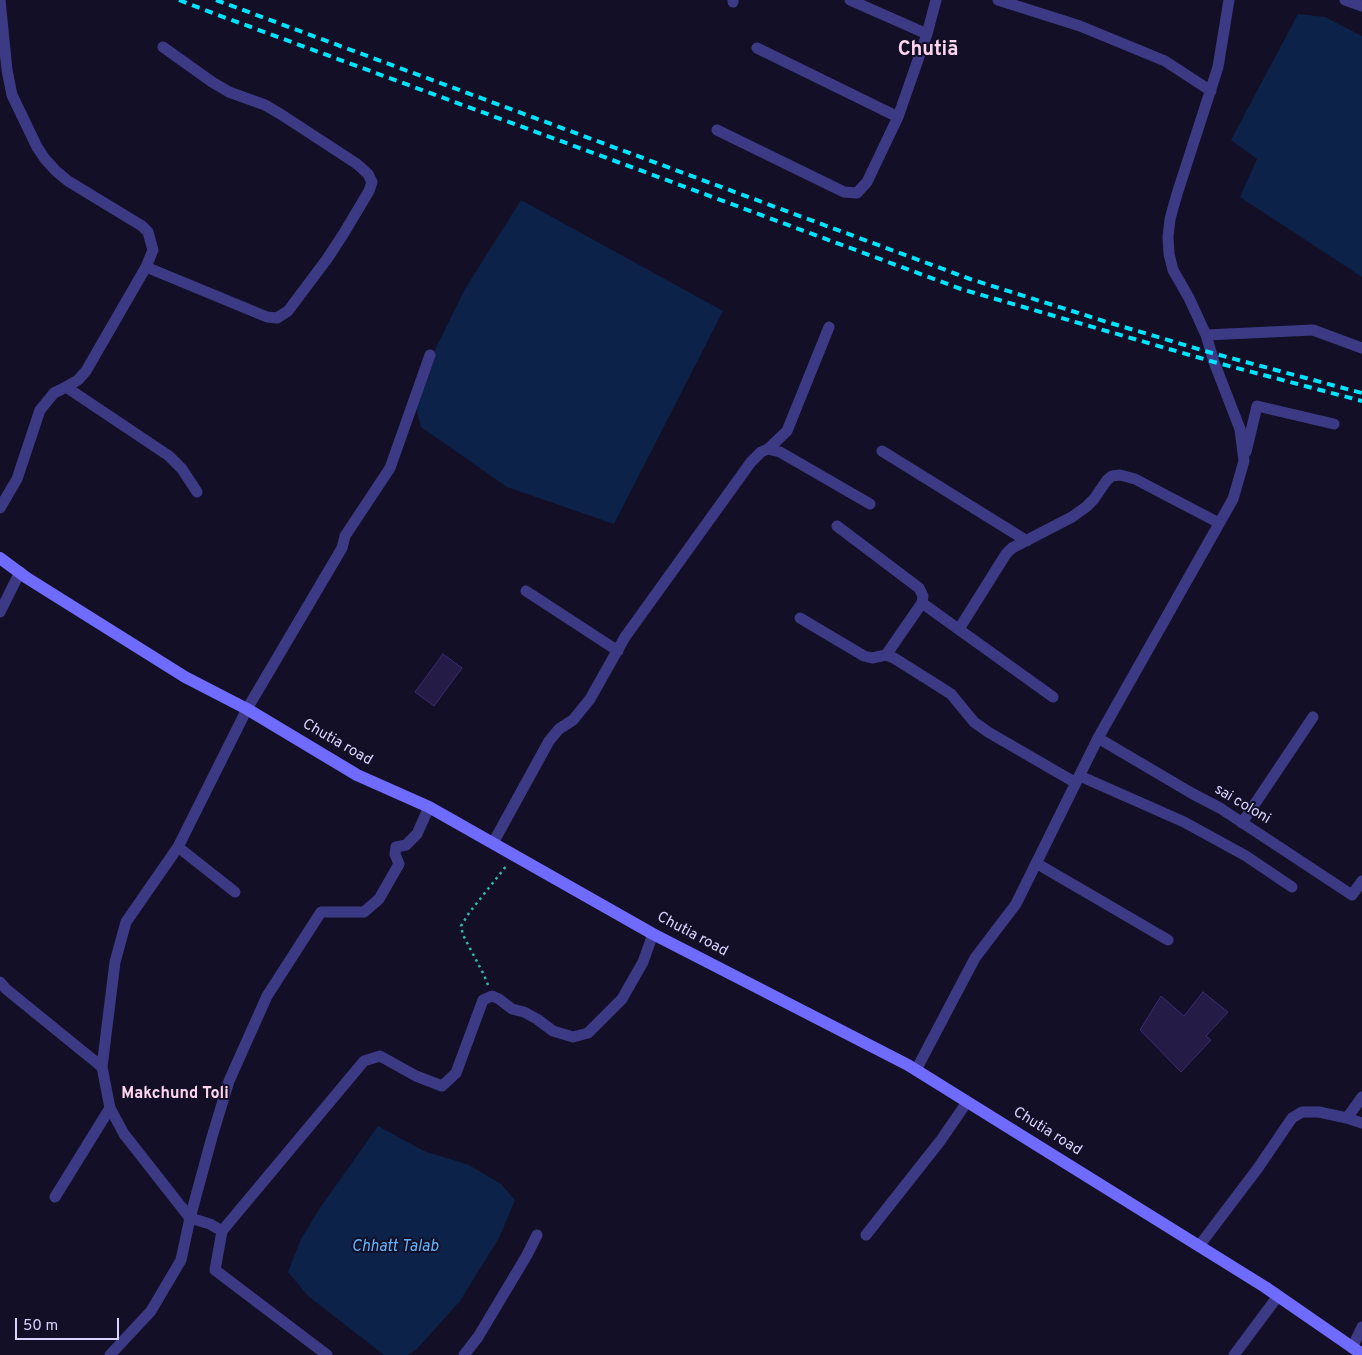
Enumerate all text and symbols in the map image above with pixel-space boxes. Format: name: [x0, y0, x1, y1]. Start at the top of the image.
district label: Chutiā: [898, 39, 958, 63]
street label: Chutia road: [299, 716, 375, 770]
street label: sai coloni: [1211, 781, 1273, 829]
street label: Chutia road: [653, 909, 731, 961]
district label: Makchund Toli: [121, 1085, 229, 1105]
street label: Chutia road: [1009, 1104, 1085, 1160]
water label: Chhatt Talab: [352, 1238, 438, 1258]
scale bar: [18, 1308, 121, 1340]
text: 50 m: [23, 1317, 58, 1336]

